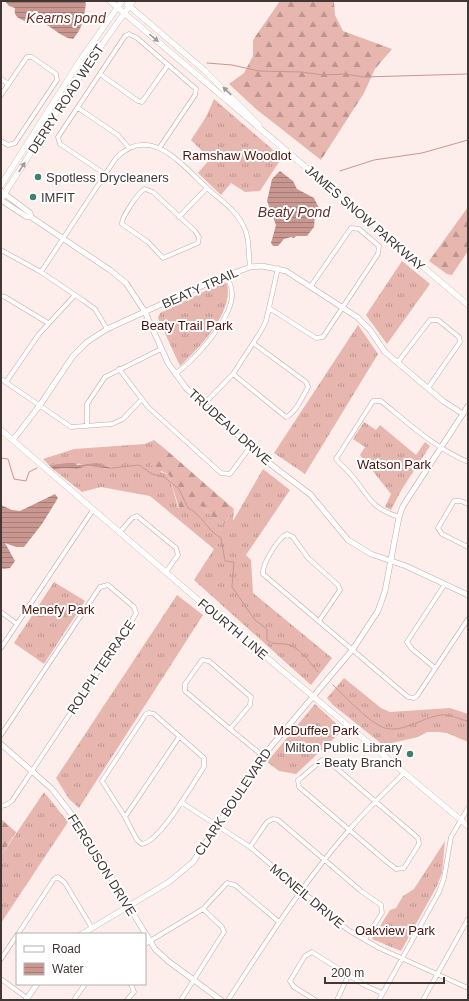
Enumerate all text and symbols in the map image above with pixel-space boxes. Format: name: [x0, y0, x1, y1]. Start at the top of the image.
water label: Kearns pond: [26, 10, 107, 26]
one-way arrow: [149, 34, 159, 43]
street label: DERRY ROAD WEST: [25, 41, 107, 156]
one-way arrow: [222, 87, 232, 96]
park label: Ramshaw Woodlot: [183, 148, 292, 163]
one-way arrow: [18, 161, 26, 172]
street label: JAMES SNOW PARKWAY: [302, 162, 428, 274]
place label: Spotless Drycleaners: [46, 170, 169, 185]
marker: Spotless Drycleaners: [33, 172, 43, 182]
place label: IMFIT: [41, 190, 75, 205]
marker: IMFIT: [28, 192, 38, 202]
water label: Beaty Pond: [258, 204, 331, 220]
street label: BEATY TRAIL: [160, 265, 240, 311]
park label: Beaty Trail Park: [141, 318, 233, 333]
street label: TRUDEAU DRIVE: [186, 386, 275, 468]
park label: Watson Park: [357, 457, 431, 472]
street label: FOURTH LINE: [195, 595, 271, 663]
park label: Menefy Park: [22, 602, 95, 617]
street label: ROLPH TERRACE: [64, 617, 138, 717]
park label: McDuffee Park: [273, 723, 359, 738]
place label: Milton Public Library - Beaty Branch: [285, 740, 402, 770]
street label: CLARK BOULEVARD: [192, 745, 274, 859]
marker: Milton Public Library - Beaty Branch: [405, 749, 415, 759]
street label: FERGUSON DRIVE: [65, 811, 140, 919]
street label: MCNEIL DRIVE: [267, 861, 347, 932]
park label: Oakview Park: [355, 923, 436, 938]
legend: [16, 933, 146, 985]
text: Road: [52, 942, 81, 956]
scale bar: [325, 959, 444, 985]
text: Water: [52, 962, 84, 976]
text: 200 m: [331, 966, 364, 980]

